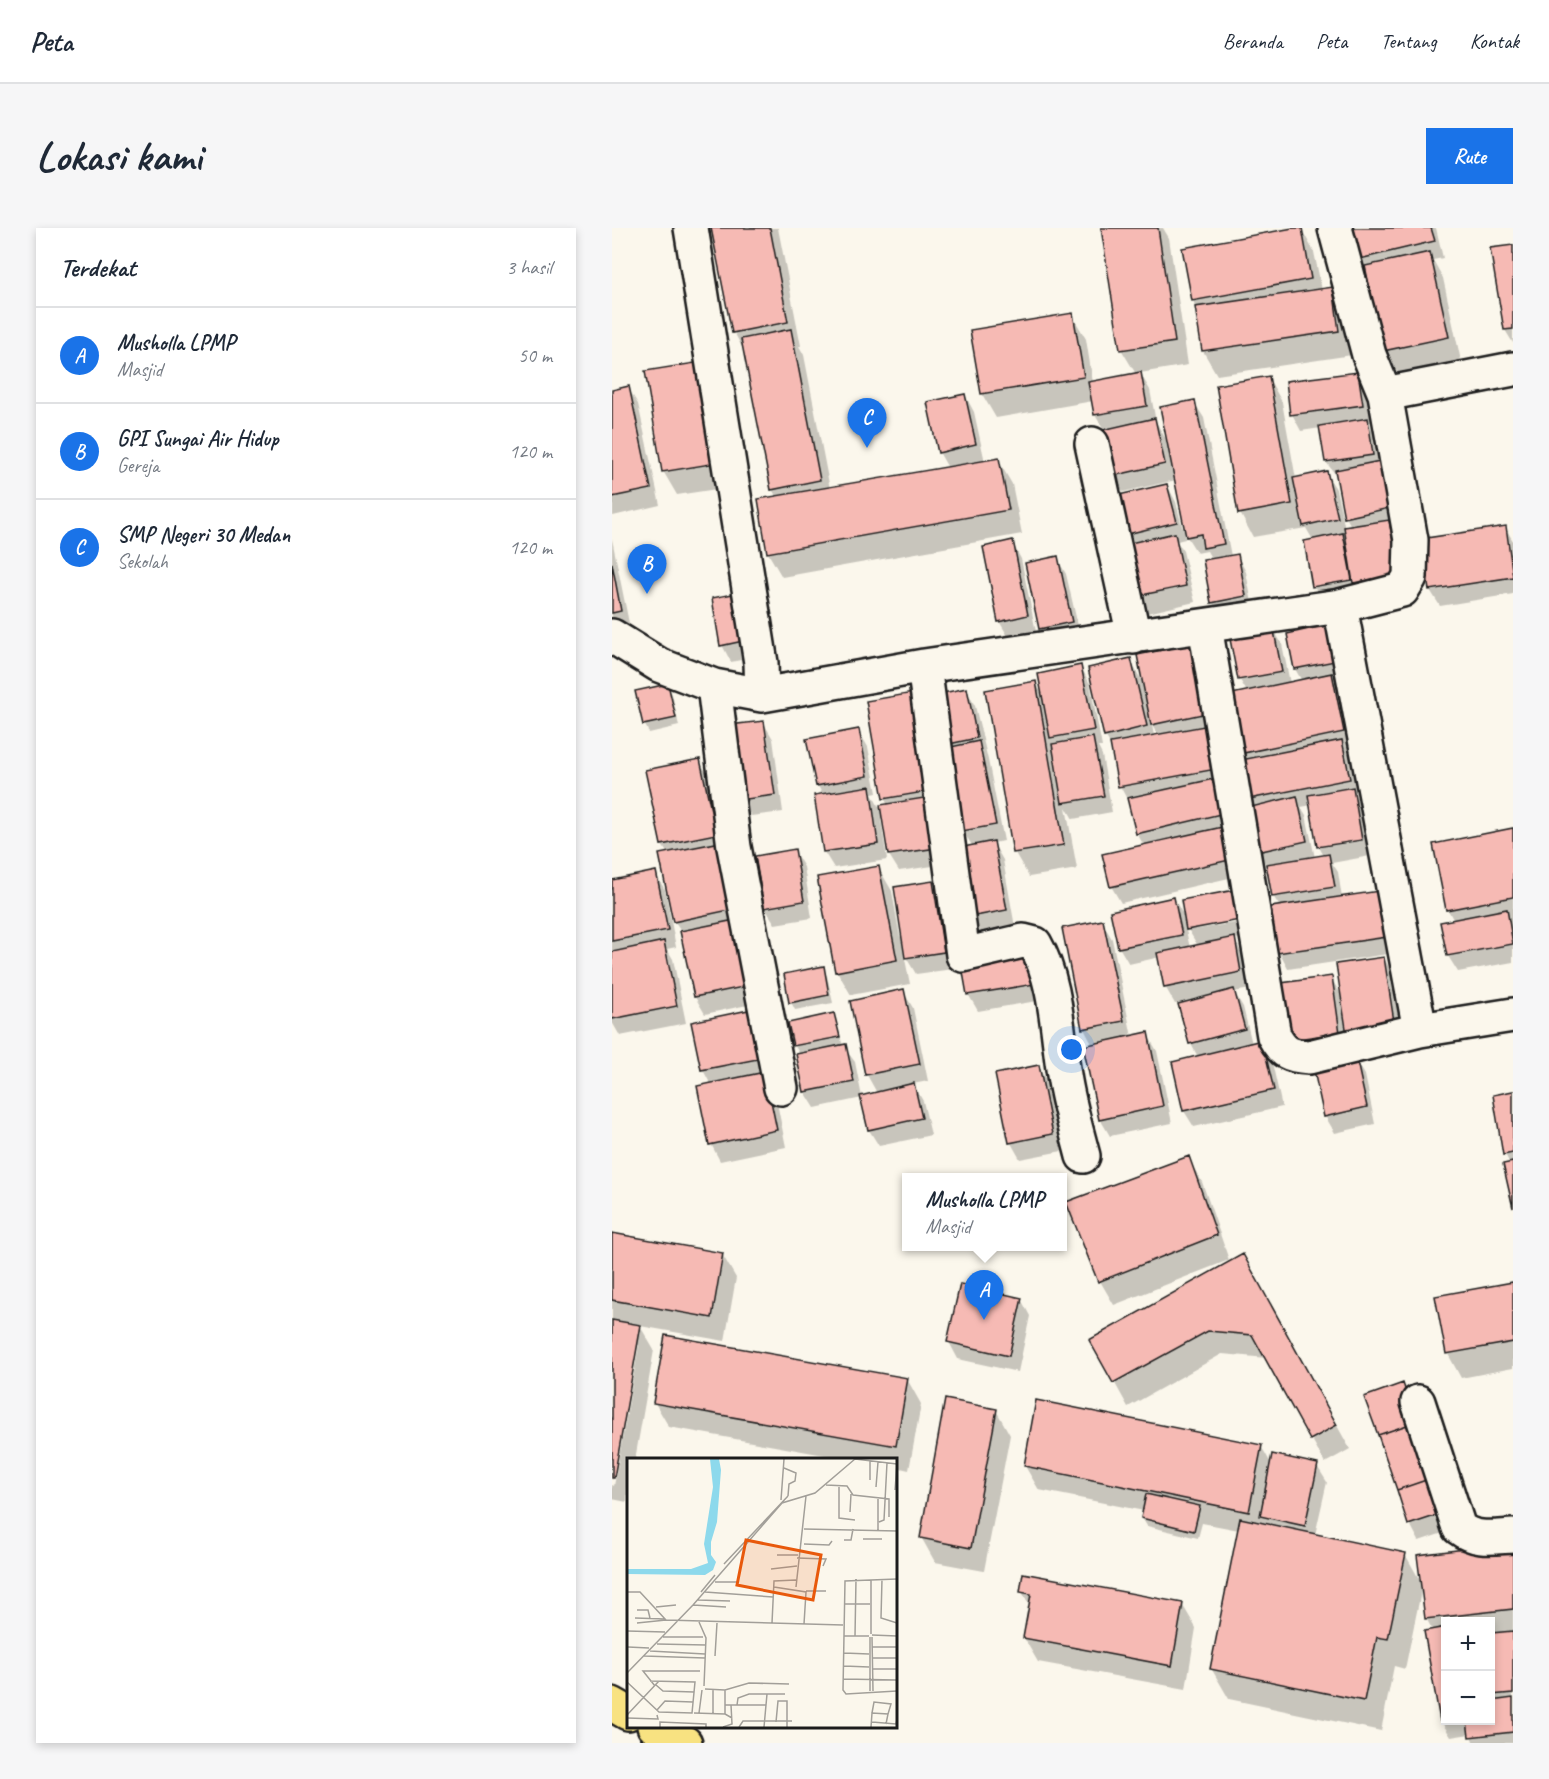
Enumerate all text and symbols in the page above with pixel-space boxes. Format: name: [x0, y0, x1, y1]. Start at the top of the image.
text: Peta: [30, 24, 73, 59]
text: Beranda: [1223, 28, 1283, 54]
text: Peta: [1316, 28, 1347, 54]
text: Tentang: [1380, 28, 1437, 54]
text: Kontak: [1470, 28, 1519, 54]
button: Rute: [1426, 128, 1513, 184]
text: Lokasi kami: [36, 130, 202, 183]
text: Terdekat: [60, 251, 136, 284]
text: 3 hasil: [506, 255, 552, 280]
text: Musholla LPMP: [117, 329, 235, 357]
text: A: [74, 343, 85, 368]
text: 50 m: [518, 343, 552, 368]
text: Masjid: [117, 357, 163, 382]
pin: C: [848, 398, 886, 448]
text: GPI Sungai Air Hidup: [117, 425, 278, 453]
text: B: [74, 439, 85, 464]
text: 120 m: [509, 439, 552, 464]
text: Gereja: [117, 453, 159, 478]
text: SMP Negeri 30 Medan: [117, 521, 290, 549]
text: C: [75, 535, 84, 560]
text: 120 m: [509, 535, 552, 560]
pin: B: [627, 544, 666, 594]
text: Sekolah: [117, 549, 168, 574]
your location: [1057, 1035, 1086, 1064]
popup: [902, 1173, 1067, 1251]
text: Musholla LPMP: [926, 1186, 1043, 1214]
text: Masjid: [926, 1214, 971, 1239]
pin: A: [964, 1270, 1004, 1320]
inset map: [627, 1458, 897, 1728]
map controls: [1441, 1617, 1495, 1725]
button: +: [1441, 1617, 1495, 1671]
button: −: [1441, 1671, 1495, 1725]

